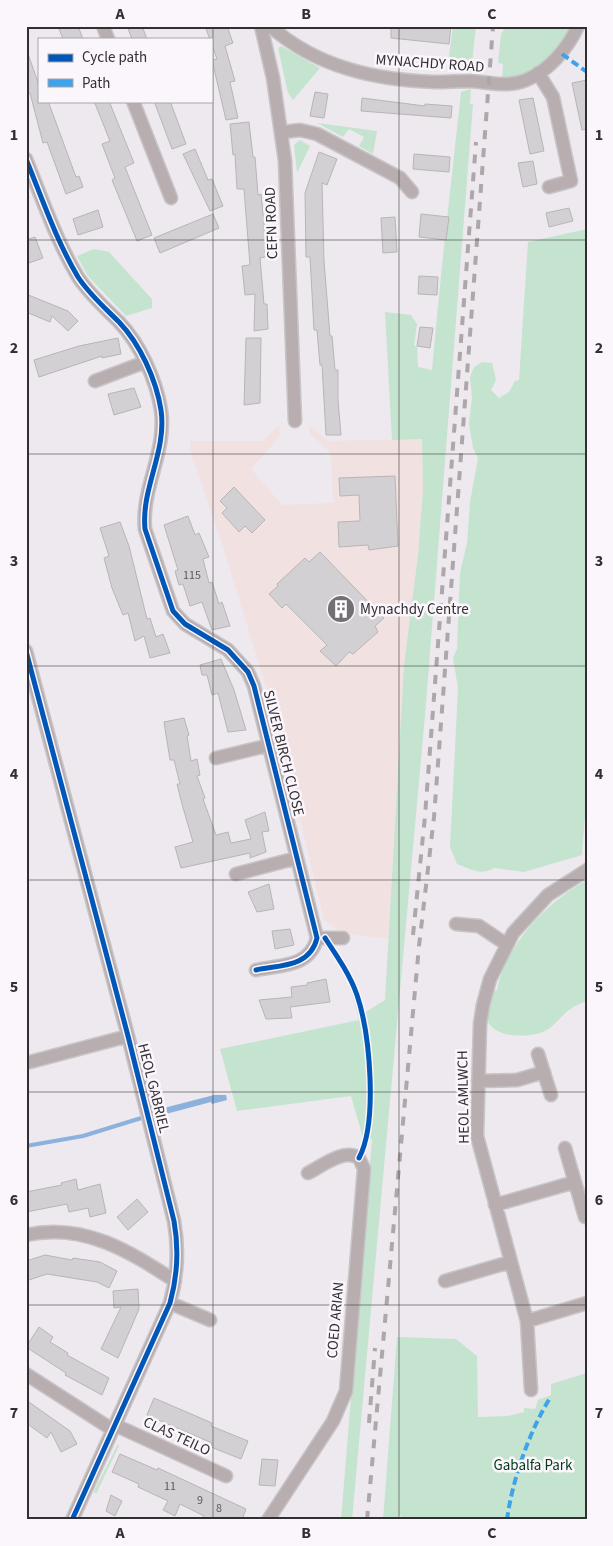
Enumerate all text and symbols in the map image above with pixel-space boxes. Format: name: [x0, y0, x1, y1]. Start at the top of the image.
text: A: [114, 3, 125, 25]
text: B: [301, 3, 311, 25]
text: C: [487, 3, 497, 25]
legend: [38, 38, 212, 102]
text: Cycle path: [82, 47, 147, 68]
street label: MYNACHDY ROAD: [375, 49, 485, 78]
text: Path: [82, 73, 110, 94]
text: 1: [10, 124, 18, 146]
text: 1: [595, 124, 603, 146]
street label: CEFN ROAD: [260, 186, 283, 259]
text: 2: [10, 337, 18, 359]
text: 2: [595, 337, 603, 359]
text: 3: [10, 550, 18, 572]
text: 3: [595, 550, 603, 572]
house number: 115: [183, 567, 201, 584]
building icon: Mynachdy Centre: [326, 594, 356, 624]
place label: Mynachdy Centre: [360, 599, 469, 620]
street label: SILVER BIRCH CLOSE: [258, 688, 309, 818]
text: 4: [10, 763, 19, 785]
text: 4: [595, 763, 604, 785]
text: 5: [10, 976, 18, 998]
text: 5: [595, 976, 603, 998]
street label: HEOL GABRIEL: [132, 1041, 175, 1135]
street label: HEOL AMLWCH: [452, 1050, 475, 1144]
text: 6: [10, 1189, 18, 1211]
text: 6: [595, 1189, 603, 1211]
street label: COED ARIAN: [322, 1281, 349, 1359]
text: 7: [10, 1402, 18, 1424]
text: 7: [595, 1402, 603, 1424]
street label: CLAS TEILO: [140, 1412, 214, 1461]
park label: Gabalfa Park: [494, 1455, 573, 1476]
house number: 11: [164, 1478, 176, 1495]
house number: 9: [197, 1492, 203, 1509]
house number: 8: [216, 1500, 222, 1517]
text: A: [114, 1522, 125, 1544]
text: B: [301, 1522, 311, 1544]
text: C: [487, 1522, 497, 1544]

